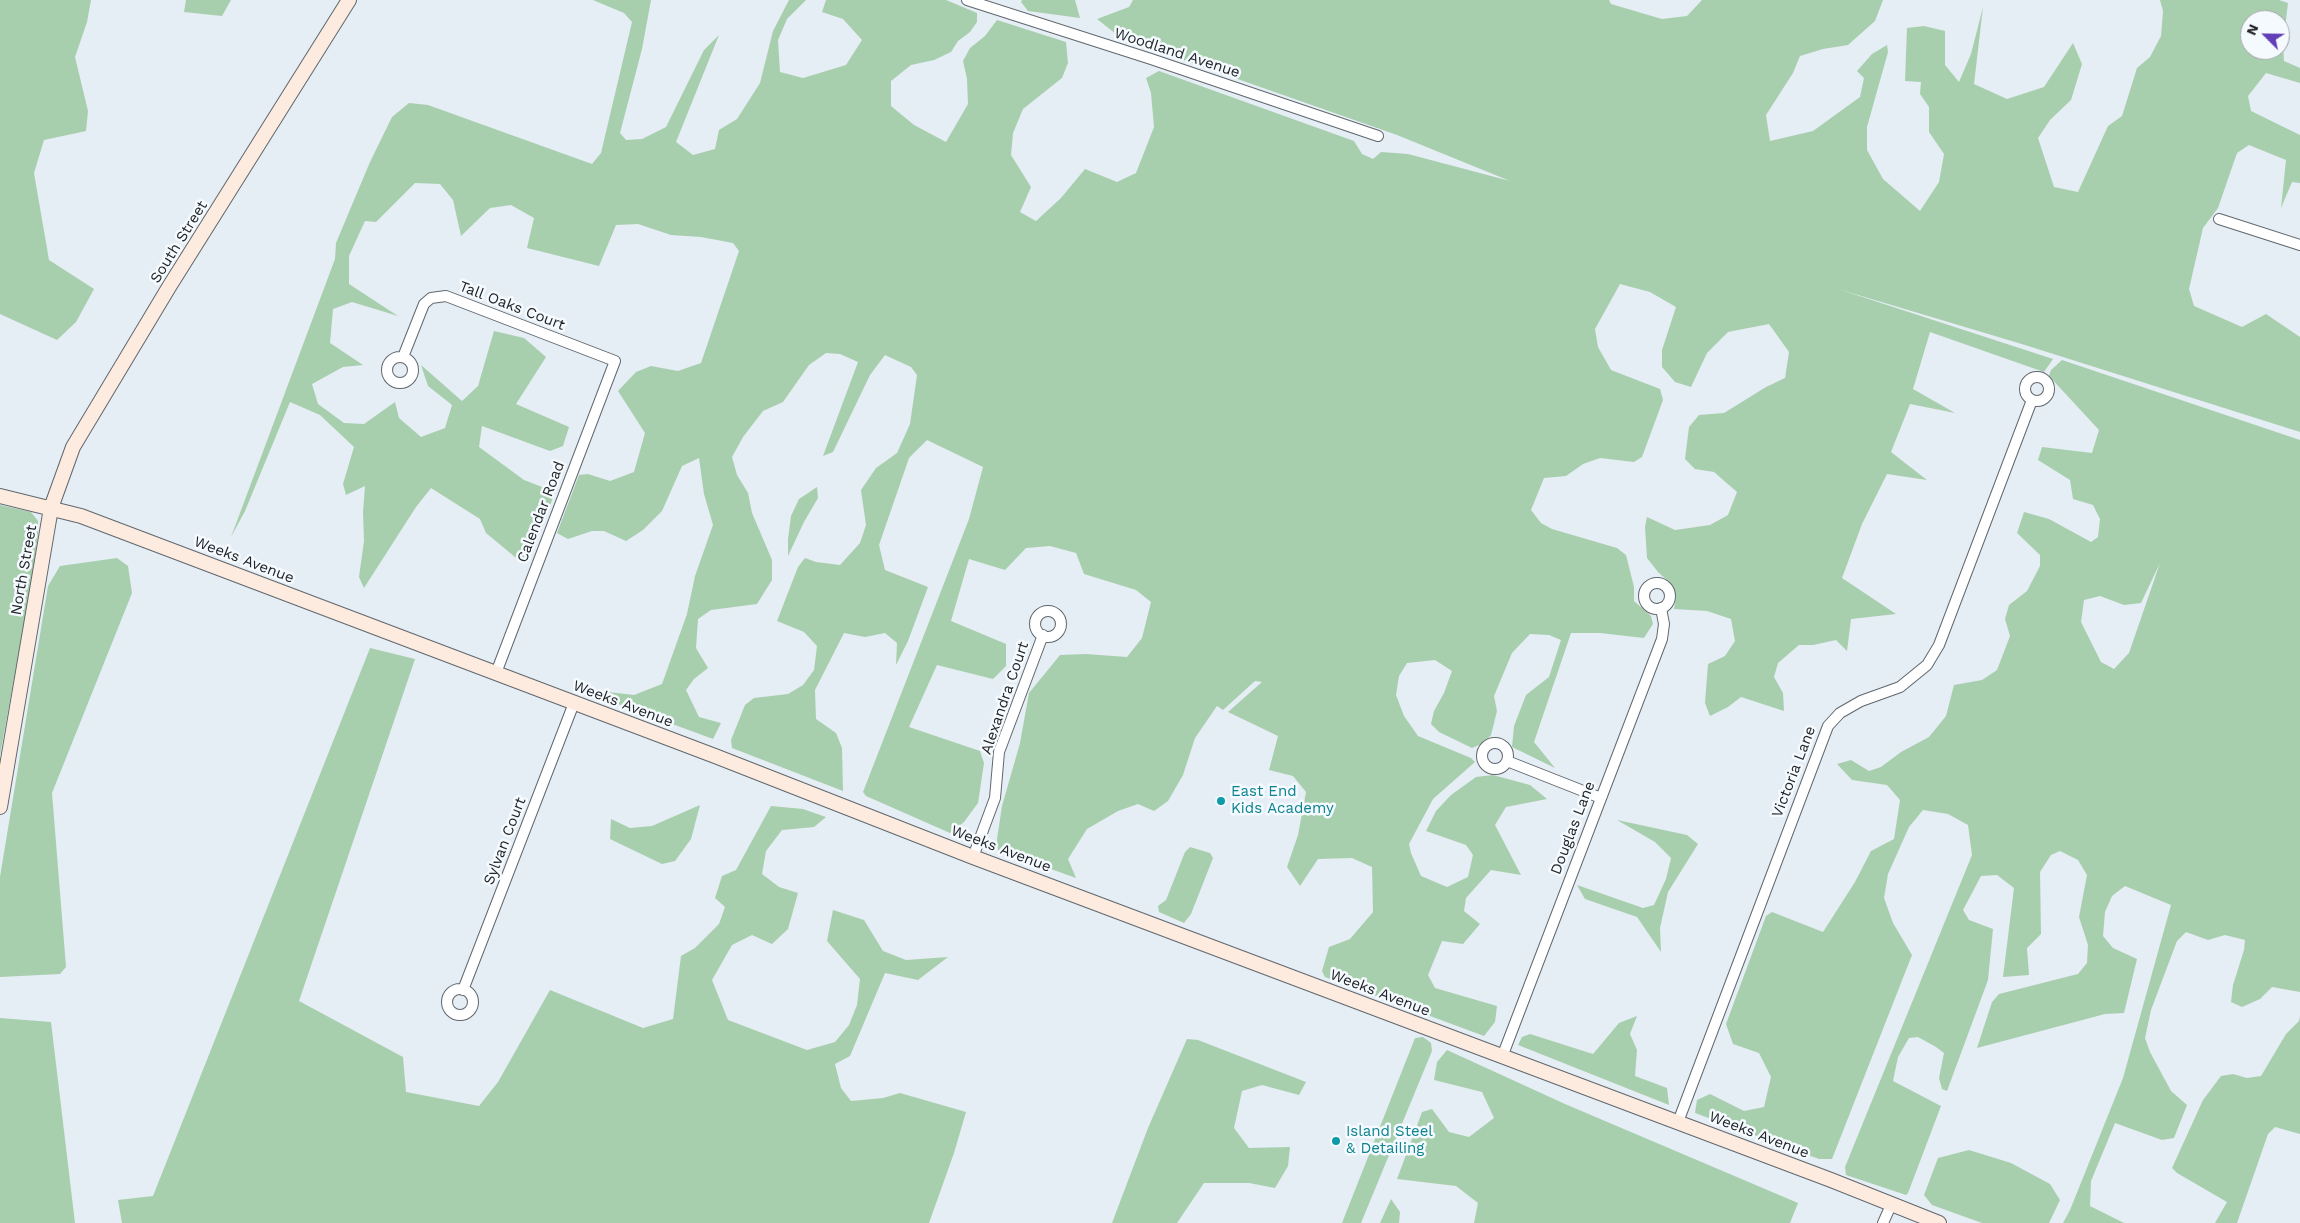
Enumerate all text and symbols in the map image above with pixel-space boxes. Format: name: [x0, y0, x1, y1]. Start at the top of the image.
north arrow: [2240, 10, 2290, 60]
text: N: [2243, 22, 2262, 37]
street label: Woodland Avenue: [1112, 24, 1242, 82]
street label: South Street: [147, 197, 211, 287]
street label: Tall Oaks Court: [457, 278, 567, 334]
street label: Calendar Road: [513, 459, 569, 565]
street label: North Street: [7, 523, 41, 617]
street label: Weeks Avenue: [191, 533, 297, 587]
street label: Alexandra Court: [977, 639, 1033, 757]
street label: Weeks Avenue: [570, 677, 676, 731]
street label: Victoria Lane: [1768, 724, 1820, 820]
street label: Douglas Lane: [1547, 779, 1599, 877]
place label: East End Kids Academy: [1231, 783, 1334, 818]
street label: Sylvan Court: [480, 795, 530, 887]
marker: East End Kids Academy: [1215, 795, 1227, 807]
street label: Weeks Avenue: [948, 822, 1054, 876]
street label: Weeks Avenue: [1327, 966, 1433, 1020]
street label: Weeks Avenue: [1706, 1108, 1812, 1162]
place label: Island Steel & Detailing: [1346, 1123, 1433, 1158]
marker: Island Steel & Detailing: [1330, 1135, 1342, 1147]

